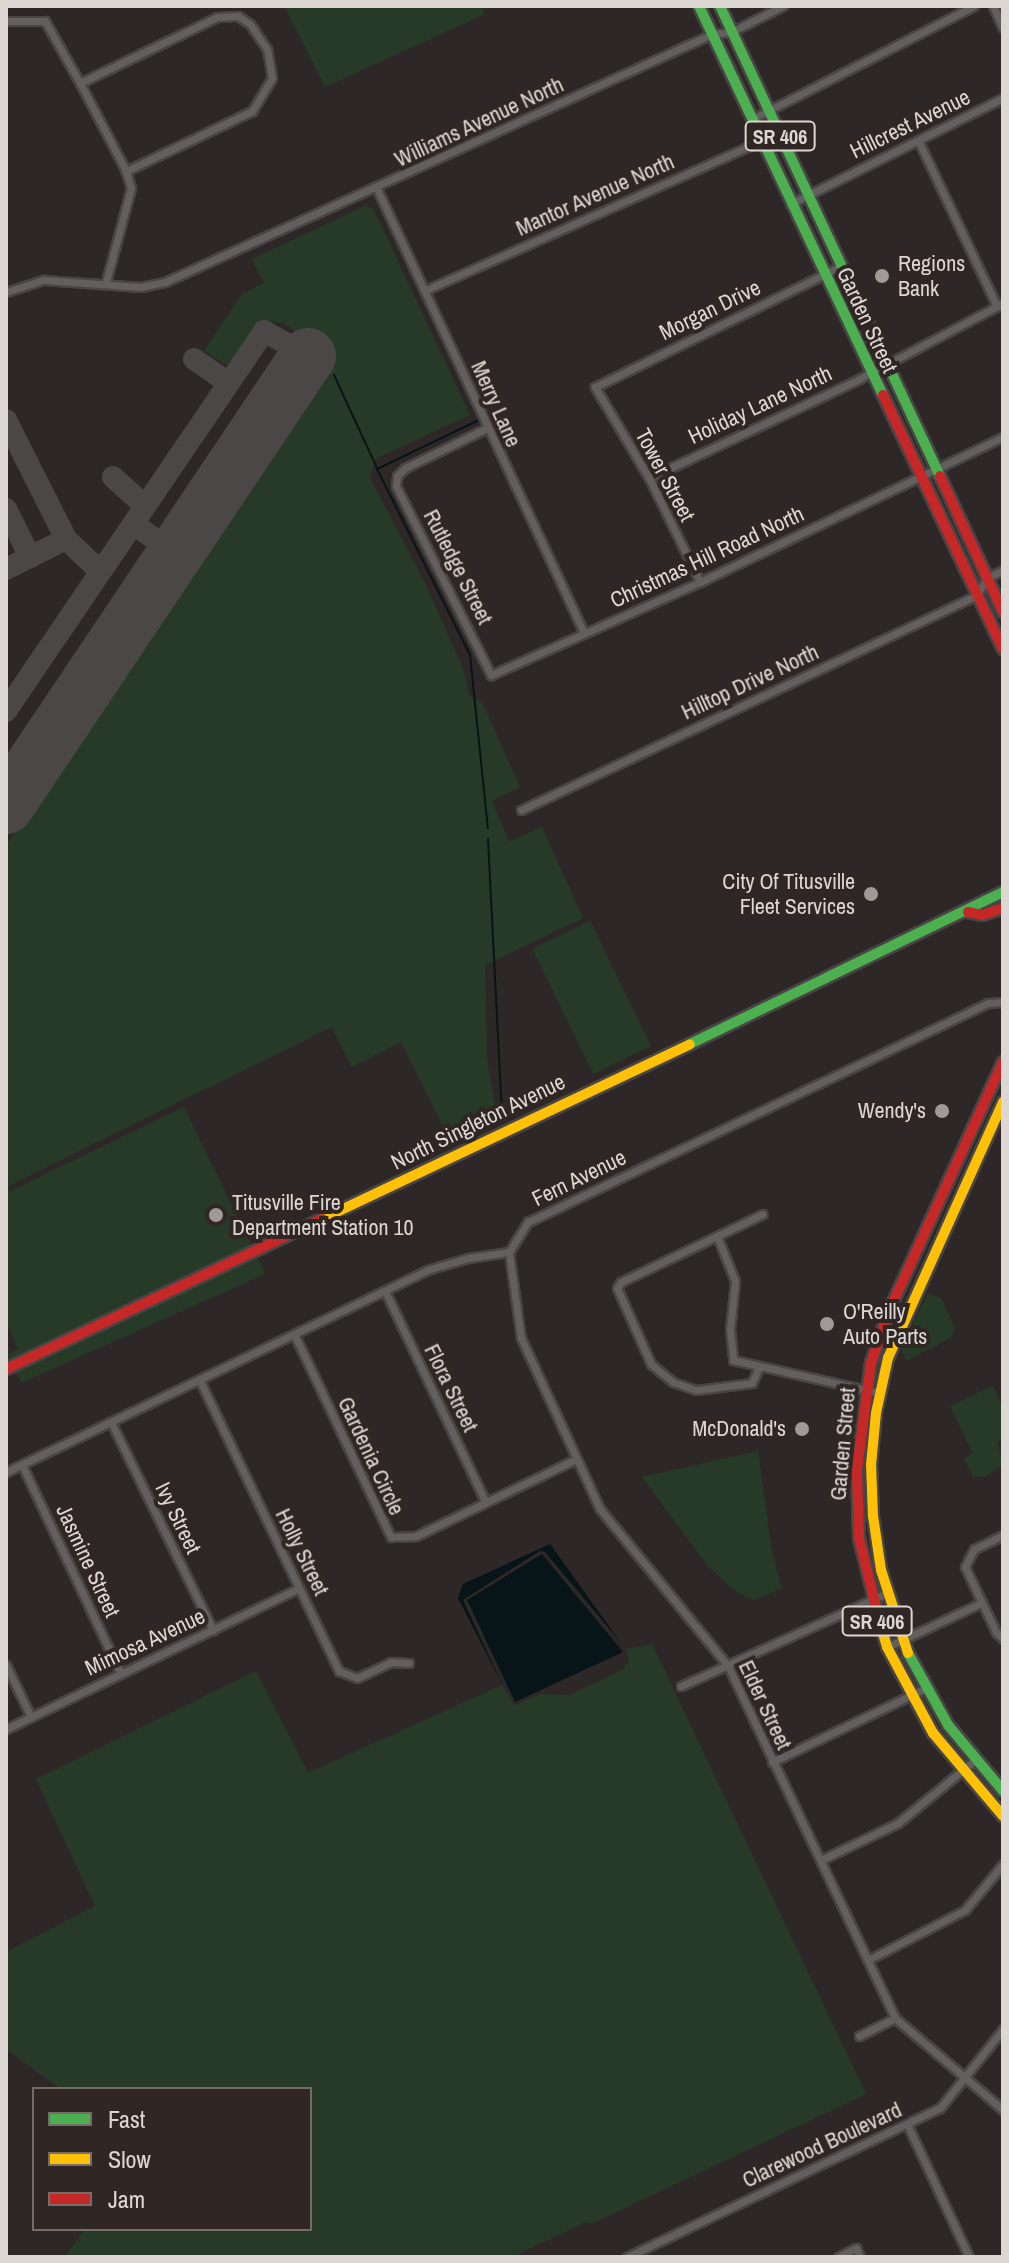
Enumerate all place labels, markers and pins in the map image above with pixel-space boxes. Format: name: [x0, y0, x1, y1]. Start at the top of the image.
place label: Regions Bank: [898, 250, 965, 302]
marker: Regions Bank: [873, 267, 891, 285]
place label: City Of Titusville Fleet Services: [722, 868, 855, 920]
marker: City Of Titusville Fleet Services: [862, 885, 880, 903]
place label: Wendy's: [858, 1098, 926, 1124]
marker: Wendy's: [933, 1102, 951, 1120]
place label: Titusville Fire Department Station 10: [232, 1189, 414, 1240]
marker: Titusville Fire Department Station 10: [207, 1206, 225, 1224]
place label: O'Reilly Auto Parts: [843, 1298, 927, 1350]
marker: O'Reilly Auto Parts: [818, 1315, 836, 1333]
place label: McDonald's: [692, 1416, 786, 1442]
marker: McDonald's: [793, 1420, 811, 1438]

